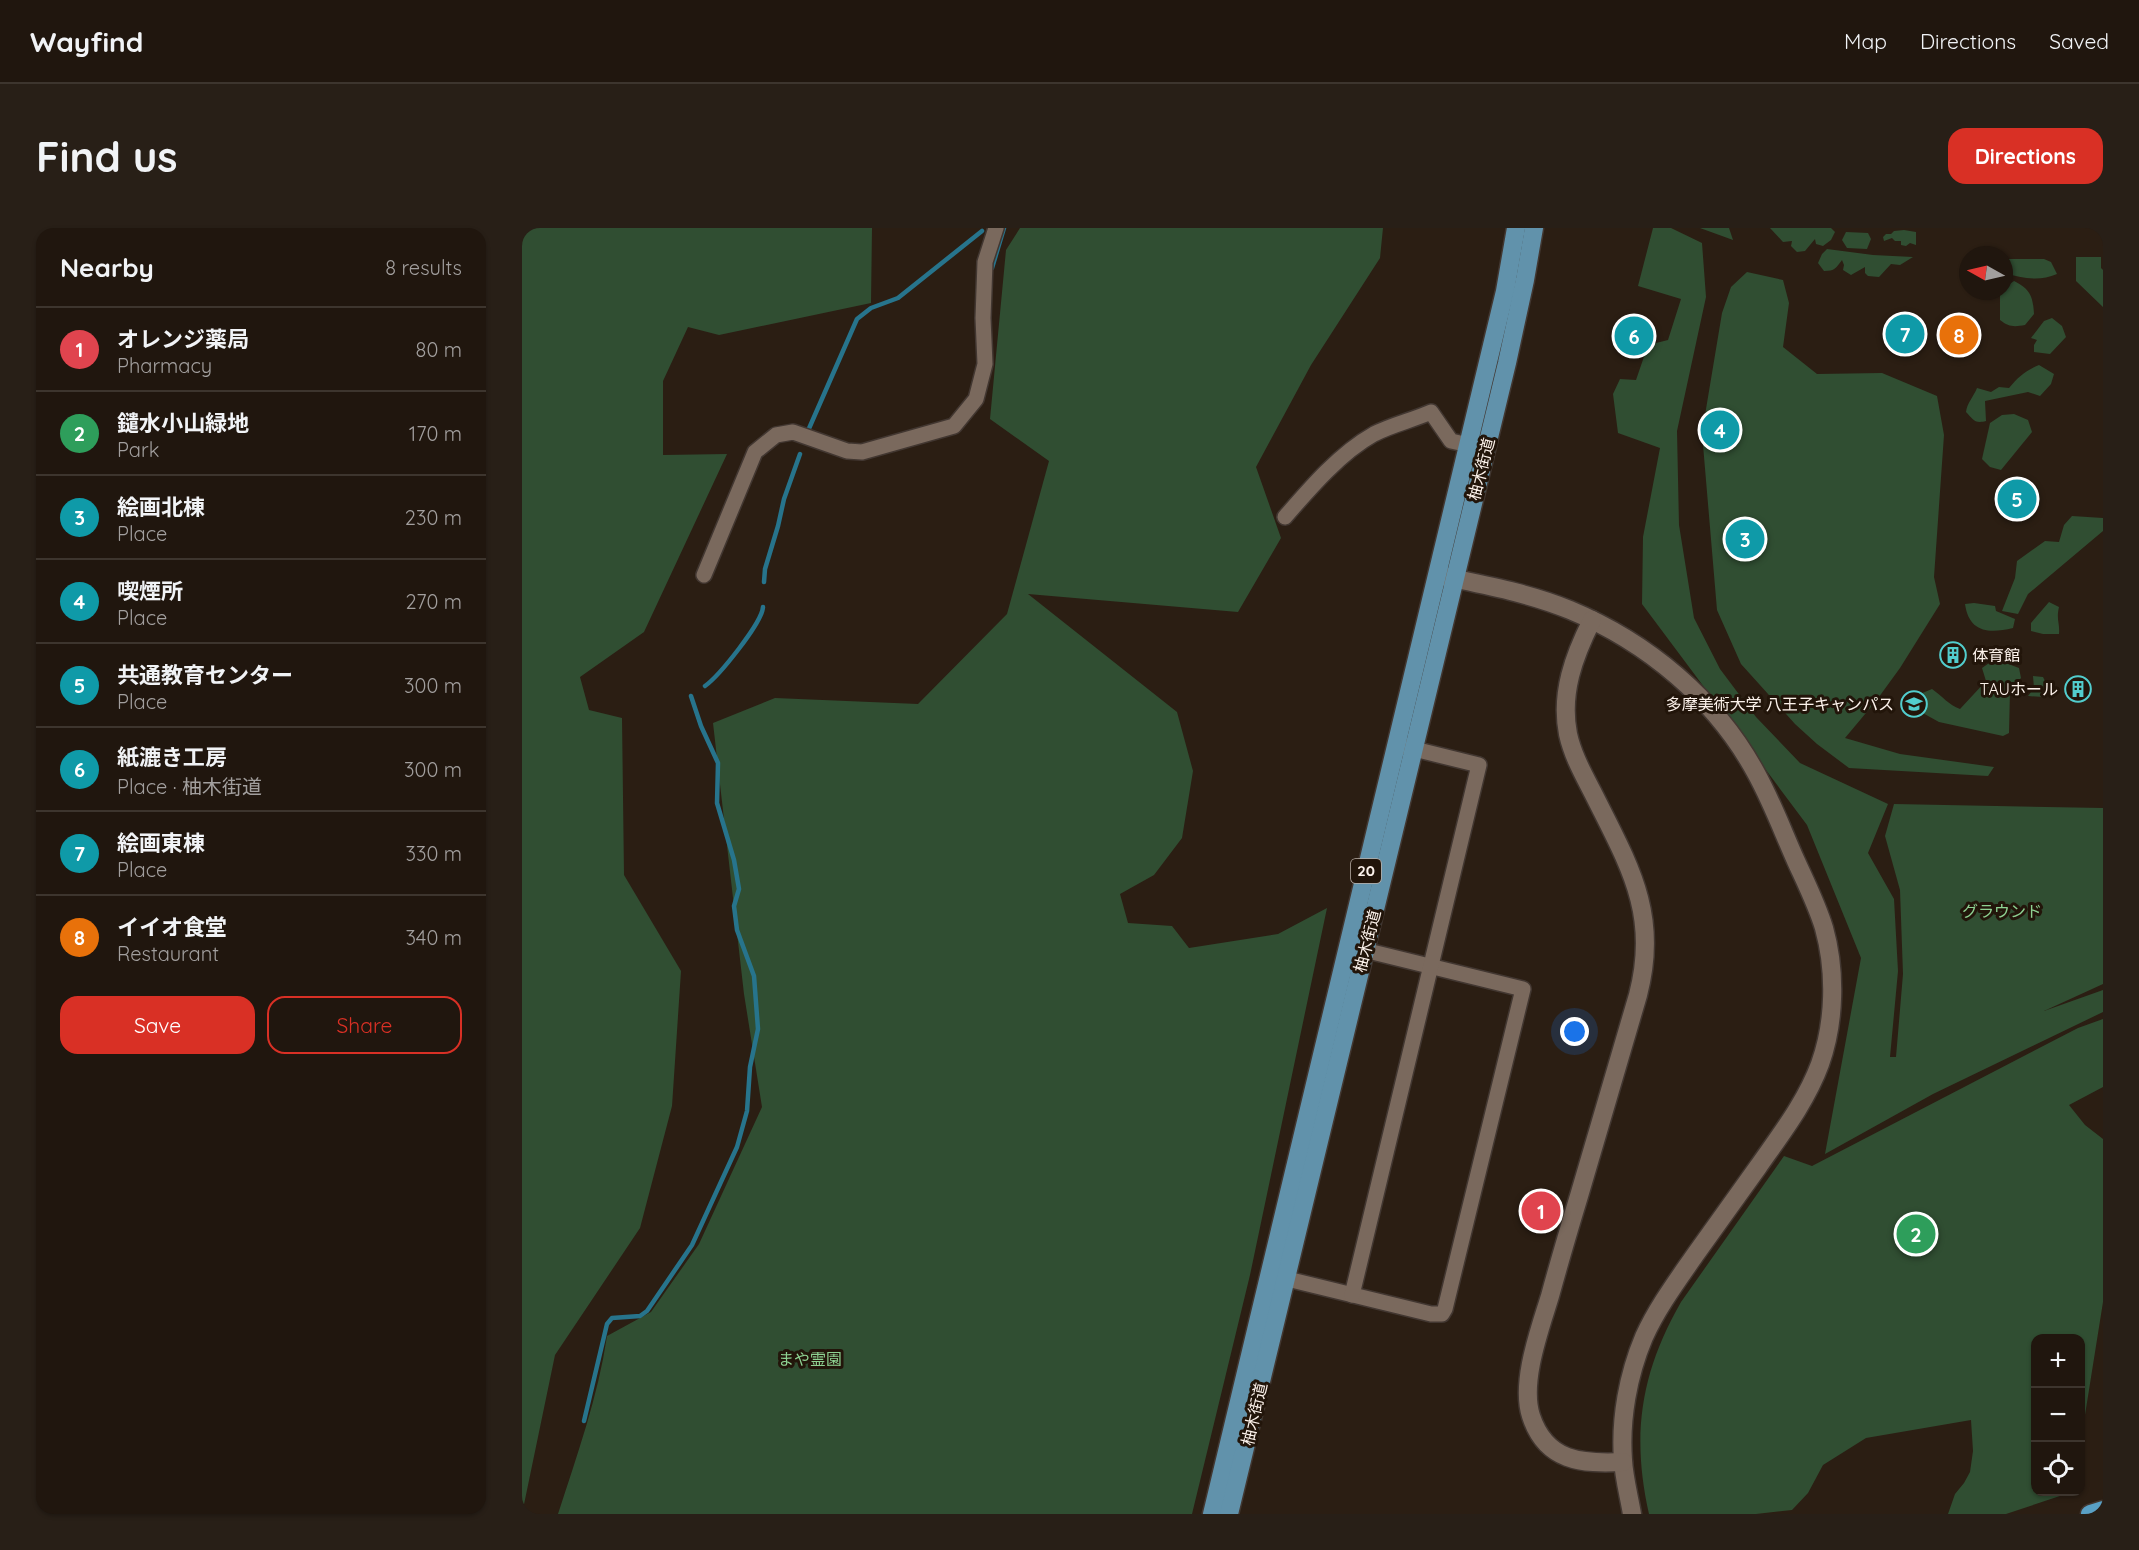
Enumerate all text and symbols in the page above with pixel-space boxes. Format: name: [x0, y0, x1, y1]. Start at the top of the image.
text: Wayfind: [30, 24, 143, 59]
text: Map: [1844, 28, 1887, 54]
text: Directions: [1920, 28, 2016, 54]
text: Saved: [2049, 28, 2109, 54]
button: Directions: [1948, 128, 2103, 184]
text: Find us: [36, 130, 178, 183]
north arrow: [1959, 246, 2013, 300]
text: Nearby: [60, 251, 154, 284]
text: 8 results: [385, 255, 462, 280]
pin: 7: [1886, 312, 1924, 356]
pin: 8: [1940, 312, 1978, 358]
pin: 6: [1614, 314, 1654, 358]
text: オレンジ薬局: [117, 325, 249, 353]
text: 1: [76, 337, 83, 362]
text: 80 m: [416, 337, 462, 362]
text: Pharmacy: [117, 353, 212, 378]
pin: 4: [1700, 408, 1740, 452]
text: 鑓水小山緑地: [117, 409, 249, 437]
text: 2: [74, 421, 85, 446]
text: 170 m: [409, 421, 462, 446]
street label: 柚木街道: [1464, 436, 1498, 502]
text: Park: [117, 437, 159, 462]
pin: 5: [1998, 476, 2036, 522]
text: 絵画北棟: [117, 493, 205, 521]
text: 3: [74, 505, 85, 530]
text: 230 m: [405, 505, 462, 530]
pin: 3: [1726, 516, 1764, 562]
text: Place: [117, 521, 167, 546]
text: 喫煙所: [117, 577, 183, 605]
text: 4: [74, 589, 85, 614]
text: 270 m: [405, 589, 462, 614]
text: Place: [117, 605, 167, 630]
building icon: 体育館: [1938, 640, 1968, 670]
place label: 体育館: [1972, 645, 2020, 665]
text: 共通教育センター: [117, 661, 293, 689]
text: 5: [74, 673, 85, 698]
text: 300 m: [404, 673, 462, 698]
building icon: TAUホール: [2063, 674, 2093, 704]
place label: TAUホール: [1980, 679, 2058, 699]
text: Place: [117, 689, 167, 714]
school or university icon: 多摩美術大学 八王子キャンパス: [1899, 689, 1929, 719]
place label: 多摩美術大学 八王子キャンパス: [1666, 694, 1894, 714]
text: 紙漉き工房: [117, 743, 227, 771]
text: 6: [74, 757, 85, 782]
text: 300 m: [404, 757, 462, 782]
text: Place · 柚木街道: [117, 774, 262, 799]
text: 絵画東棟: [117, 829, 205, 857]
text: 7: [74, 841, 85, 866]
text: 330 m: [405, 841, 462, 866]
text: Place: [117, 857, 167, 882]
road number: 20: [1351, 859, 1381, 883]
park label: グラウンド: [1962, 901, 2042, 921]
street label: 柚木街道: [1350, 908, 1384, 974]
text: イイオ食堂: [117, 913, 227, 941]
text: 8: [74, 925, 85, 950]
text: 340 m: [405, 925, 462, 950]
text: Restaurant: [117, 941, 219, 966]
button: Save: [60, 996, 255, 1054]
button: Share: [267, 996, 462, 1054]
your location: [1560, 1017, 1589, 1046]
pin: 1: [1522, 1188, 1560, 1234]
pin: 2: [1896, 1212, 1936, 1256]
map controls: [2031, 1334, 2085, 1496]
button: +: [2031, 1334, 2085, 1388]
park label: まや霊園: [778, 1349, 842, 1369]
street label: 柚木街道: [1237, 1381, 1271, 1447]
button: −: [2031, 1388, 2085, 1442]
button: locate: [2031, 1442, 2085, 1496]

